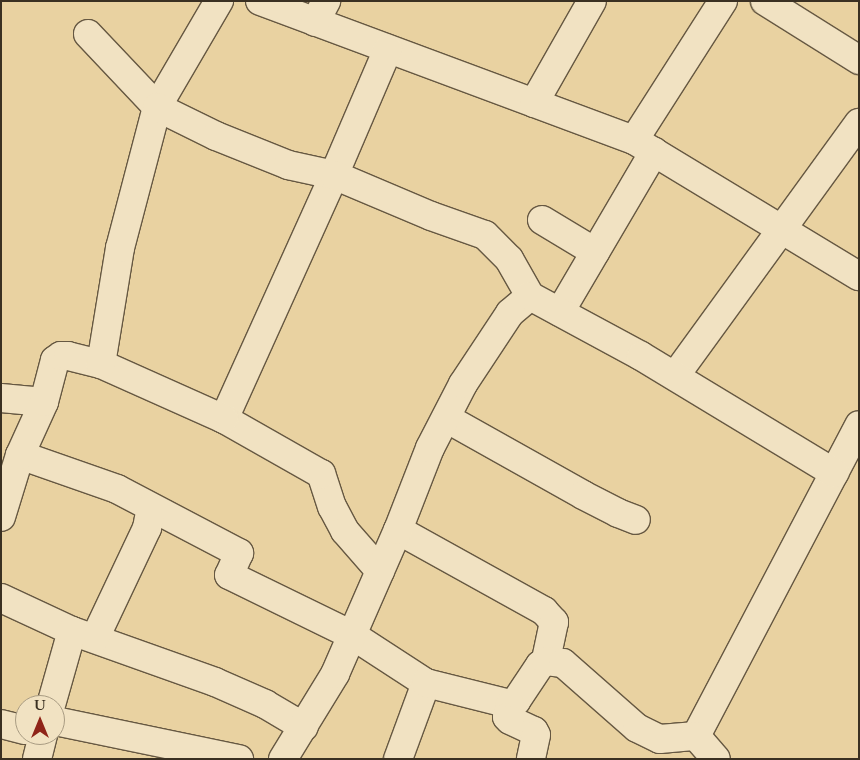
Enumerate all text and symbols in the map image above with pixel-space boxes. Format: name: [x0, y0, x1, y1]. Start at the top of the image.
north arrow: [15, 695, 65, 745]
text: U: [34, 696, 46, 715]

